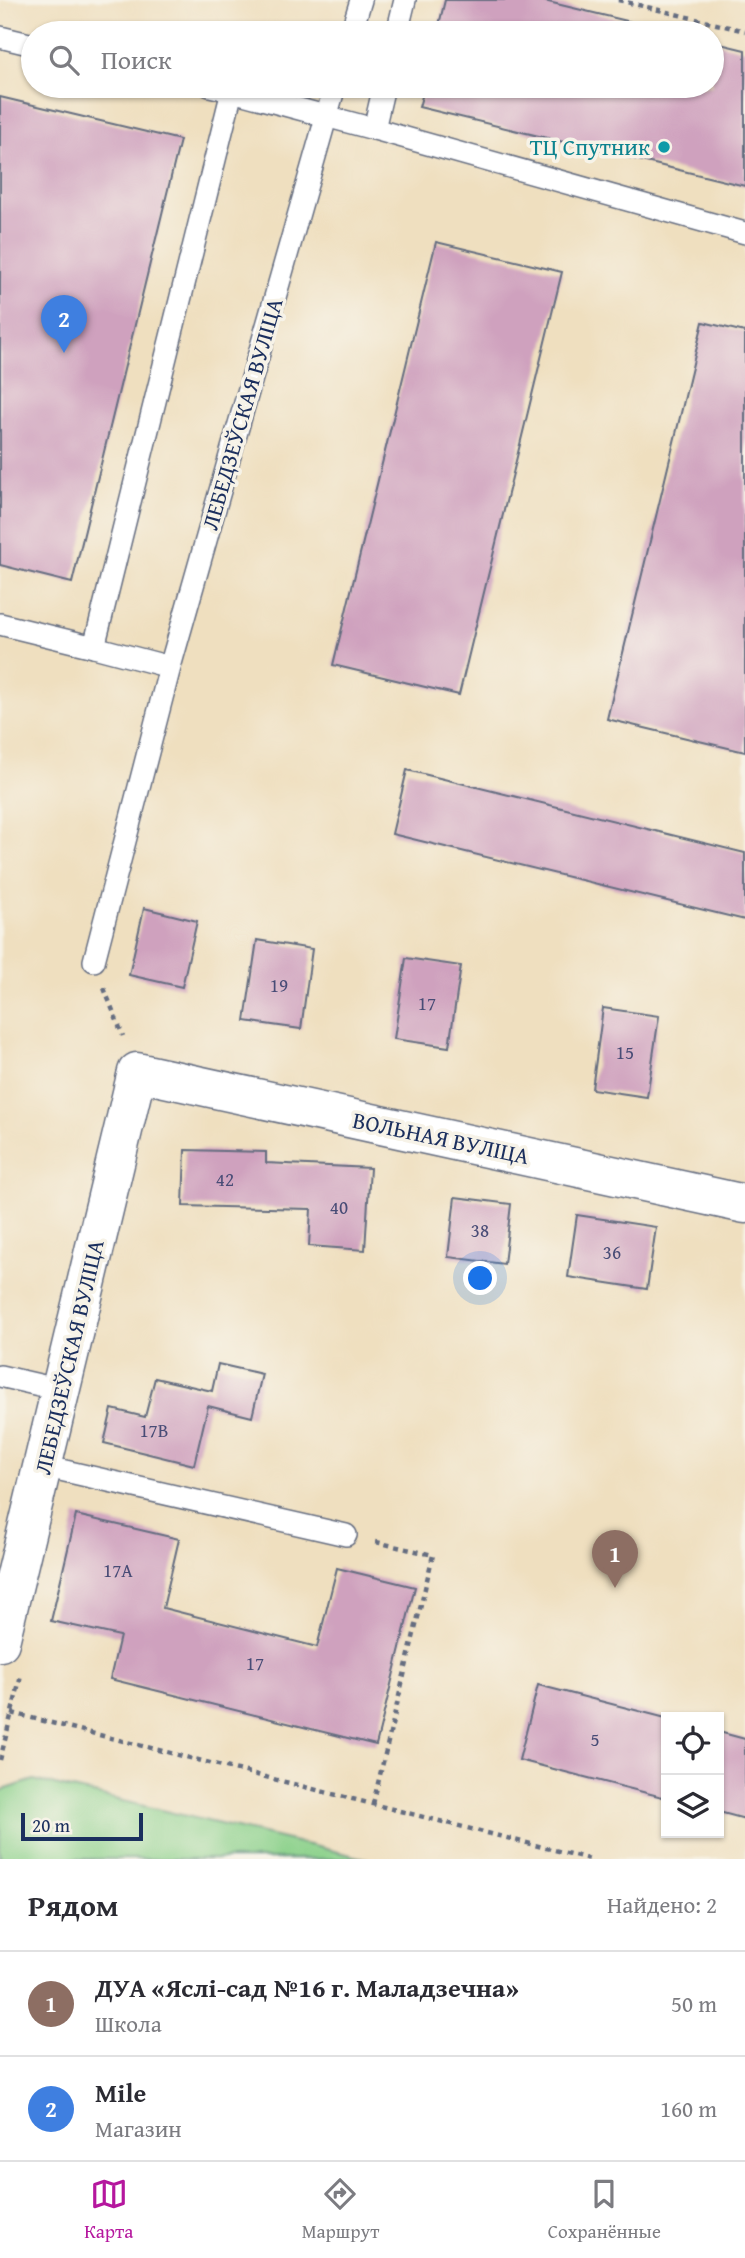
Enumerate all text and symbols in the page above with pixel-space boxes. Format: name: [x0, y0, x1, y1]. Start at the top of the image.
search box: [21, 21, 724, 98]
text: Поиск: [101, 40, 172, 79]
icon: search: [45, 41, 83, 79]
place label: ТЦ Спутник: [530, 130, 650, 163]
marker: ТЦ Спутник: [656, 139, 672, 155]
street label: ЛЕБЕДЗЕЎСКАЯ ВУЛІЦА: [193, 294, 290, 534]
pin: 2: [41, 295, 87, 353]
house number: 19: [270, 971, 288, 999]
house number: 17: [418, 989, 436, 1017]
house number: 15: [616, 1038, 634, 1066]
street label: ВОЛЬНАЯ ВУЛІЦА: [350, 1103, 532, 1172]
house number: 42: [216, 1165, 234, 1193]
house number: 40: [330, 1193, 348, 1221]
house number: 38: [471, 1216, 489, 1244]
street label: ЛЕБЕДЗЕЎСКАЯ ВУЛІЦА: [25, 1236, 112, 1477]
house number: 36: [603, 1238, 621, 1266]
your location: [463, 1261, 497, 1295]
house number: 17В: [139, 1416, 169, 1444]
pin: 1: [592, 1530, 638, 1588]
house number: 17А: [103, 1556, 133, 1584]
house number: 17: [246, 1649, 264, 1677]
map controls: [661, 1712, 724, 1838]
button: locate: [661, 1712, 724, 1775]
house number: 5: [590, 1725, 600, 1753]
button: layers: [661, 1775, 724, 1838]
scale bar: [21, 1810, 144, 1842]
text: 20 m: [32, 1811, 70, 1839]
text: Рядом: [28, 1883, 119, 1927]
text: Найдено: 2: [607, 1888, 717, 1921]
text: ДУА «Яслі-сад №16 г. Маладзечна»: [95, 1968, 519, 2007]
text: 1: [45, 1987, 57, 2020]
text: 50 m: [671, 1987, 717, 2020]
text: Школа: [95, 2007, 162, 2040]
text: Mile: [95, 2073, 146, 2112]
text: 2: [45, 2092, 57, 2125]
text: 160 m: [660, 2092, 717, 2125]
text: Магазин: [95, 2112, 182, 2145]
tab: Карта: [84, 2175, 133, 2245]
tab: Маршрут: [302, 2175, 379, 2245]
tab: Сохранённые: [548, 2175, 661, 2245]

